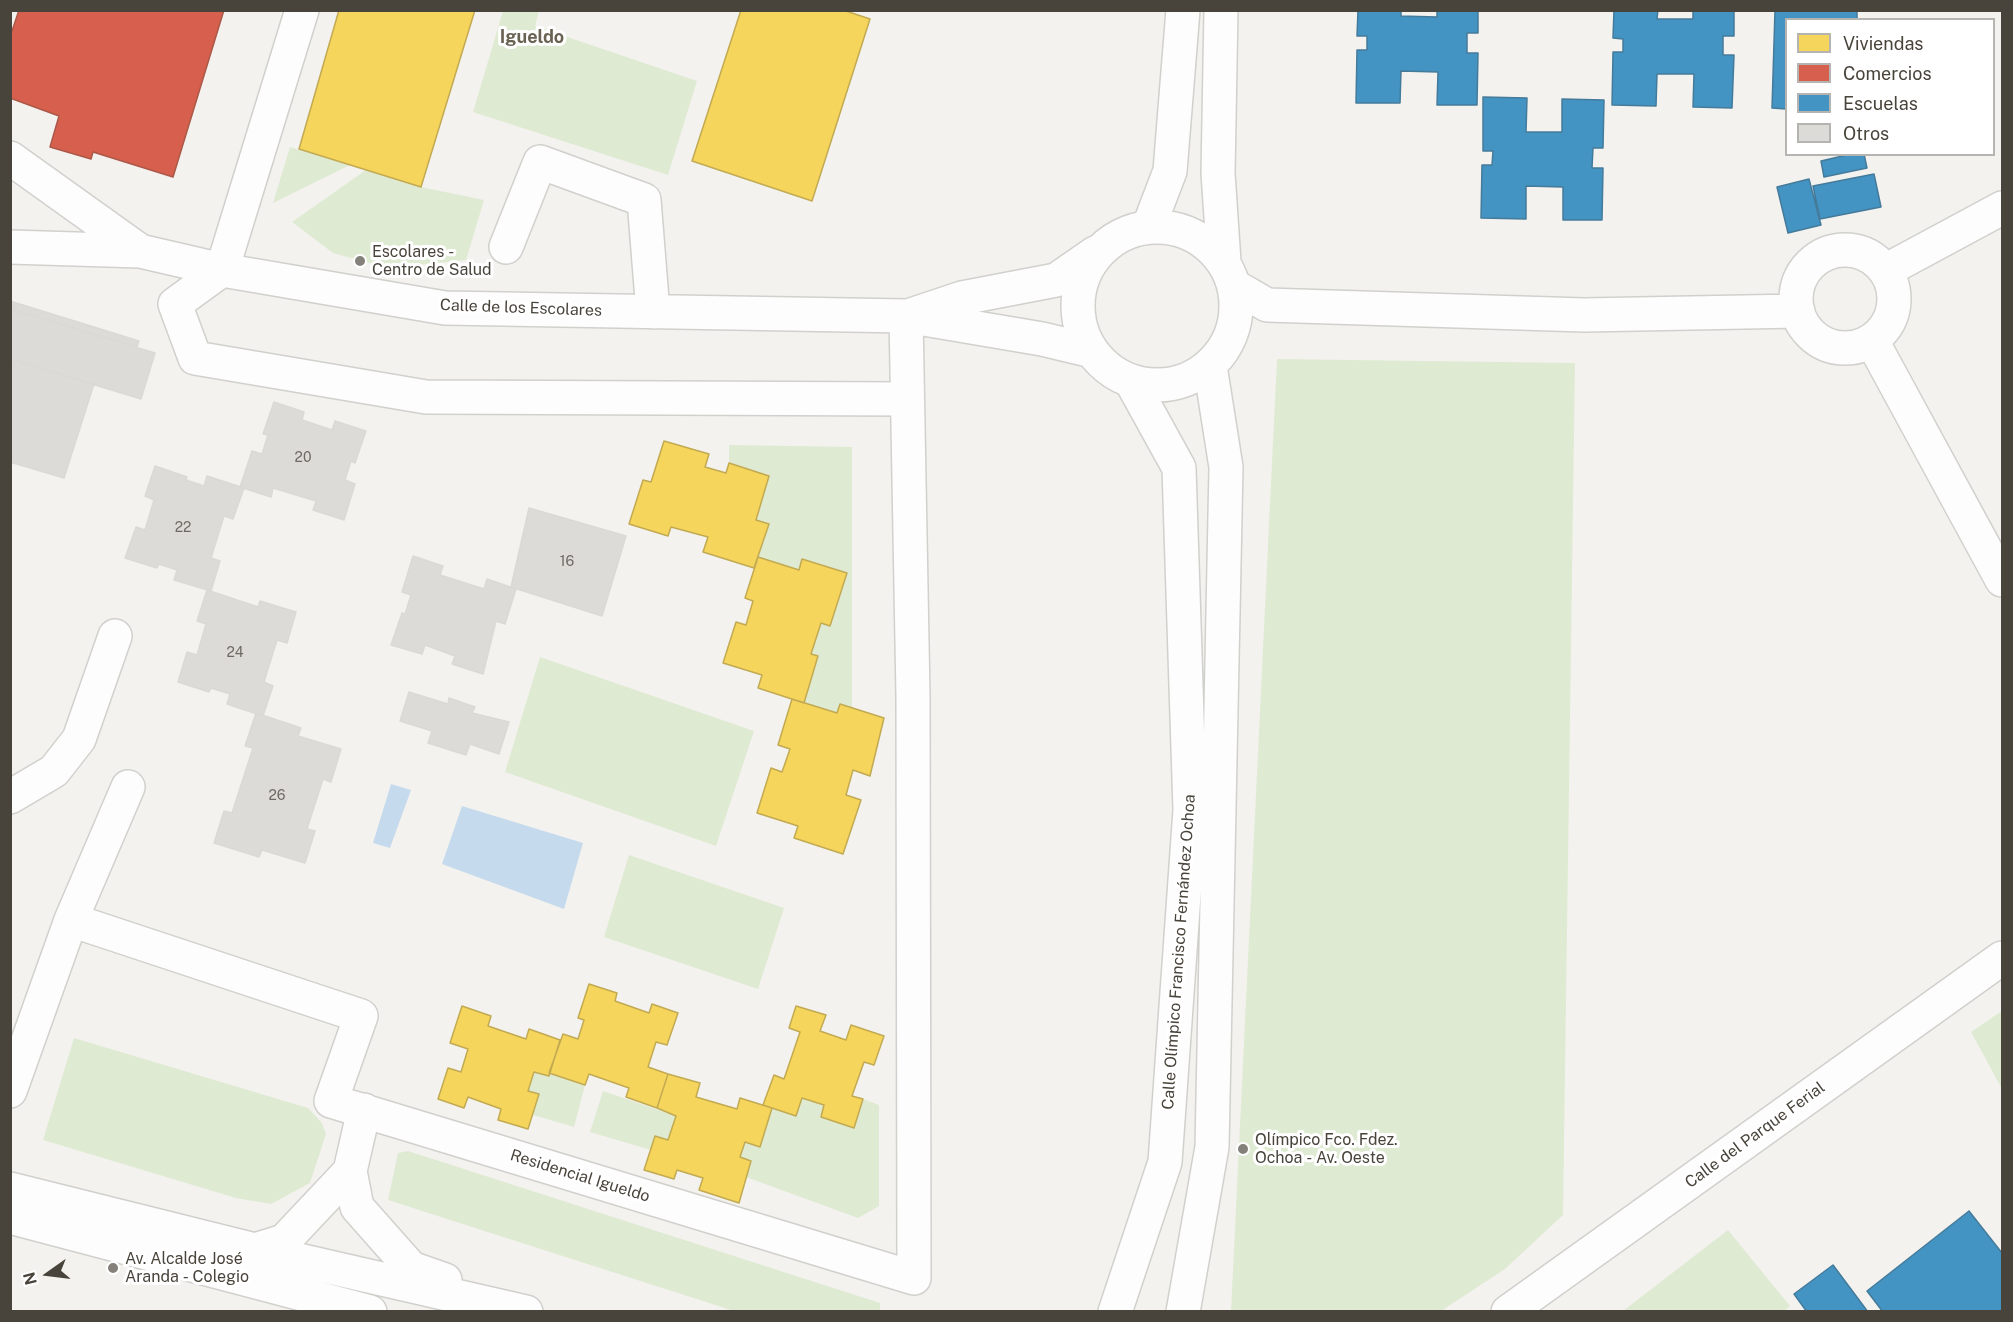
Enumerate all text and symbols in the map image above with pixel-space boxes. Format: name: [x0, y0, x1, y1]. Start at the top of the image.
legend: [1785, 18, 1995, 156]
district label: Igueldo: [500, 26, 564, 48]
text: Viviendas: [1843, 33, 1923, 54]
text: Comercios: [1843, 63, 1932, 84]
text: Escuelas: [1843, 93, 1918, 114]
text: Otros: [1843, 123, 1889, 144]
place label: Escolares - Centro de Salud: [372, 242, 492, 280]
marker: Escolares - Centro de Salud: [353, 254, 367, 268]
street label: Calle de los Escolares: [440, 296, 602, 320]
house number: 20: [295, 450, 311, 466]
house number: 22: [175, 520, 191, 536]
house number: 16: [560, 554, 574, 570]
house number: 24: [226, 645, 244, 661]
house number: 26: [268, 788, 286, 804]
street label: Calle Olímpico Francisco Fernández Ochoa: [1158, 794, 1200, 1110]
street label: Calle del Parque Ferial: [1681, 1078, 1829, 1192]
place label: Olímpico Fco. Fdez. Ochoa - Av. Oeste: [1255, 1130, 1398, 1168]
marker: Olímpico Fco. Fdez. Ochoa - Av. Oeste: [1236, 1142, 1250, 1156]
street label: Residencial Igueldo: [508, 1146, 652, 1206]
north arrow: [18, 1244, 78, 1304]
place label: Av. Alcalde José Aranda - Colegio: [125, 1249, 249, 1287]
marker: Av. Alcalde José Aranda - Colegio: [106, 1261, 120, 1275]
text: N: [19, 1270, 41, 1287]

